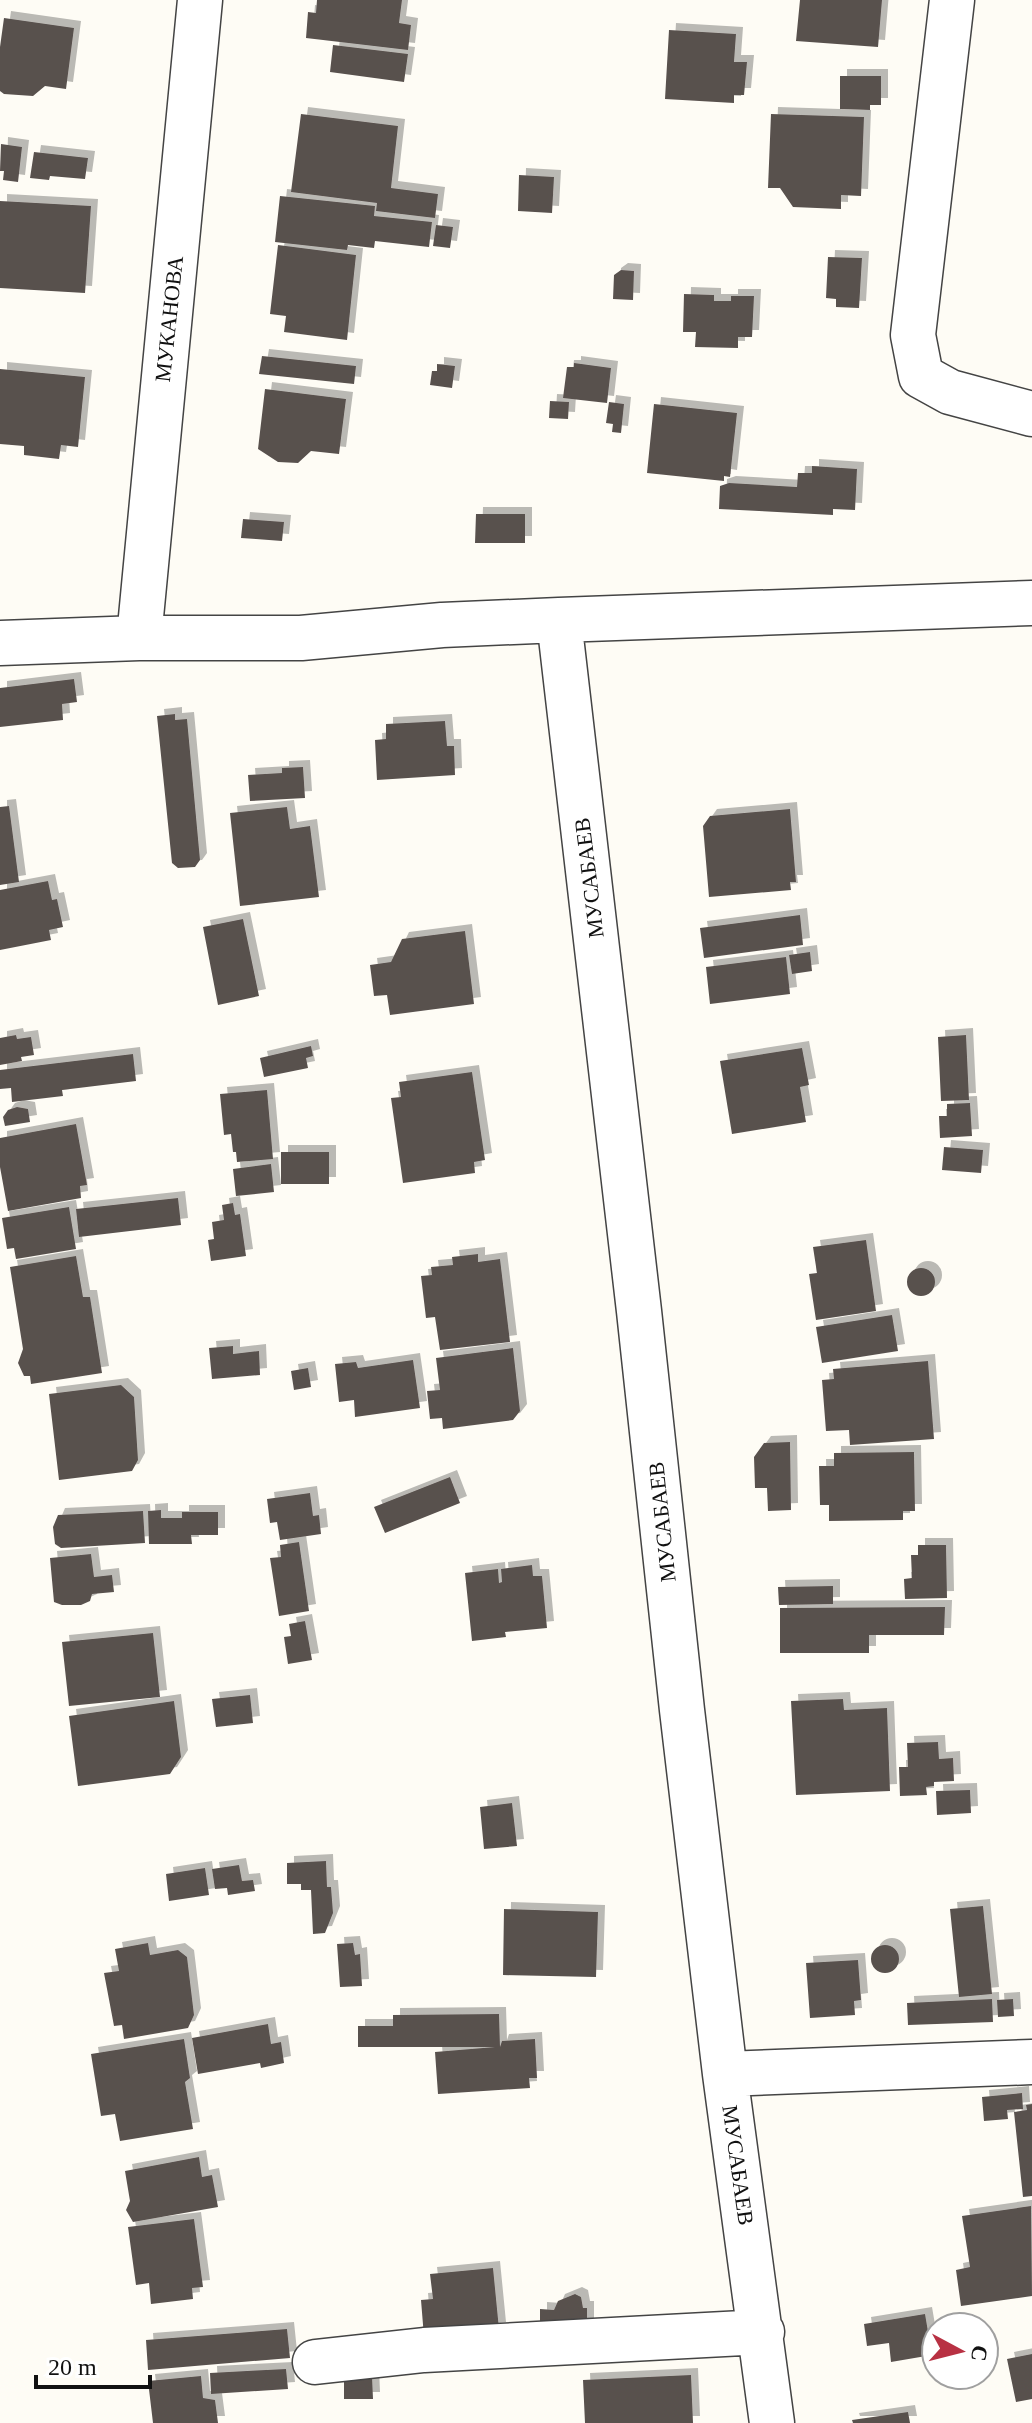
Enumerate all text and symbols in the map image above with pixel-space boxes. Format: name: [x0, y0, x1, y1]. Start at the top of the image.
street label: МУКАНОВА: [150, 255, 188, 383]
street label: МУСАБАЕВ: [569, 816, 609, 940]
street label: МУСАБАЕВ: [643, 1461, 681, 1583]
street label: МУСАБАЕВ: [717, 2103, 759, 2227]
north arrow: [920, 2311, 1000, 2391]
scale bar: [36, 2339, 150, 2389]
text: С: [966, 2344, 993, 2363]
text: 20 m: [48, 2354, 97, 2380]

